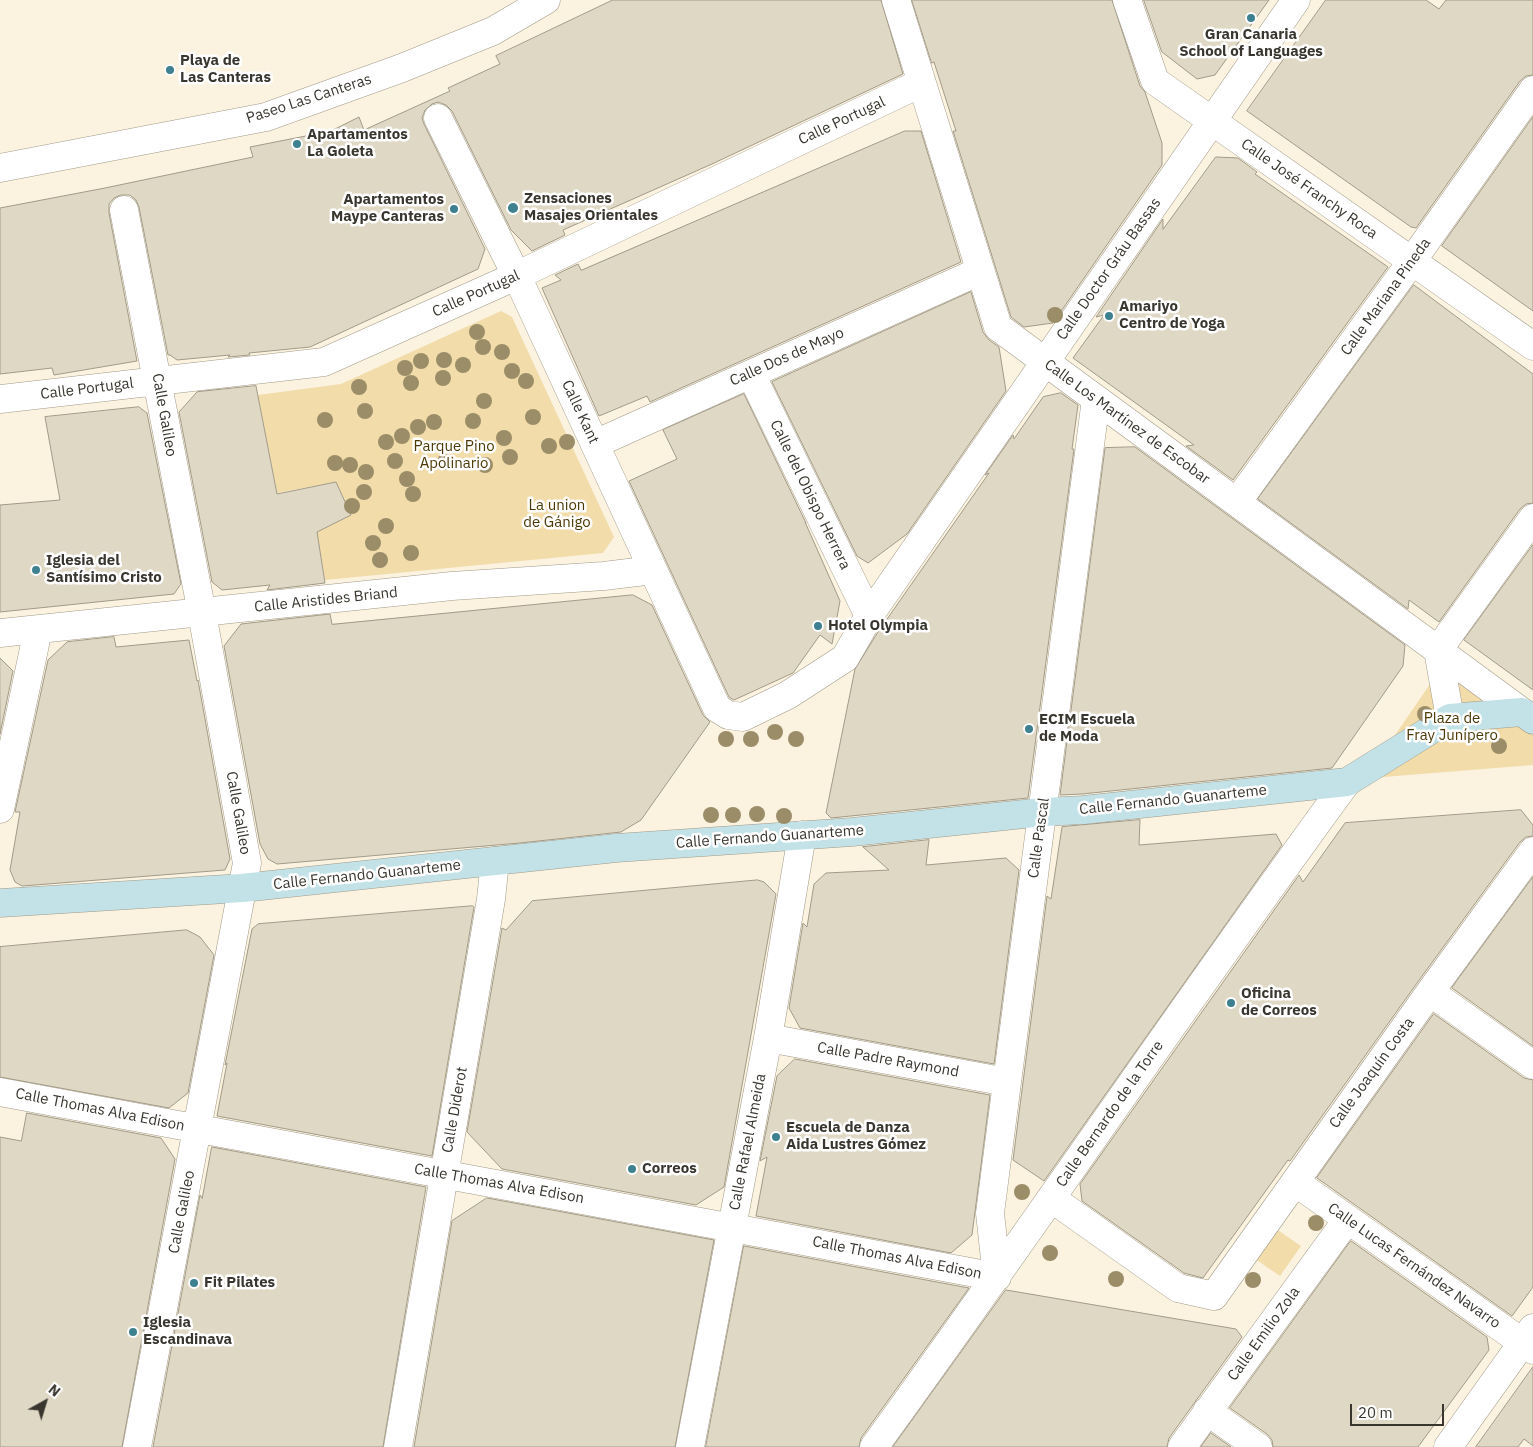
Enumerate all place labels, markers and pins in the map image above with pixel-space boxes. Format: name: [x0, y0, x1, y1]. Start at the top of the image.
marker: Gran Canaria School of Languages: [1245, 12, 1257, 24]
place label: Gran Canaria School of Languages: [1179, 26, 1323, 61]
place label: Playa de Las Canteras: [180, 52, 271, 87]
marker: Playa de Las Canteras: [164, 64, 176, 76]
place label: Apartamentos La Goleta: [307, 126, 408, 161]
marker: Apartamentos La Goleta: [291, 138, 303, 150]
place label: Zensaciones Masajes Orientales: [524, 190, 658, 225]
place label: Apartamentos Maype Canteras: [331, 191, 444, 226]
marker: Zensaciones Masajes Orientales: [506, 201, 520, 215]
marker: Apartamentos Maype Canteras: [448, 203, 460, 215]
place label: Amariyo Centro de Yoga: [1119, 298, 1225, 333]
marker: Amariyo Centro de Yoga: [1103, 310, 1115, 322]
place label: Iglesia del Santísimo Cristo: [46, 552, 162, 587]
marker: Iglesia del Santísimo Cristo: [30, 564, 42, 576]
place label: Hotel Olympia: [828, 617, 928, 635]
marker: Hotel Olympia: [812, 620, 824, 632]
place label: ECIM Escuela de Moda: [1039, 711, 1135, 746]
marker: ECIM Escuela de Moda: [1023, 723, 1035, 735]
place label: Oficina de Correos: [1241, 985, 1317, 1020]
marker: Oficina de Correos: [1225, 997, 1237, 1009]
place label: Escuela de Danza Aida Lustres Gómez: [786, 1119, 926, 1154]
marker: Escuela de Danza Aida Lustres Gómez: [770, 1131, 782, 1143]
place label: Correos: [642, 1160, 697, 1178]
marker: Correos: [626, 1163, 638, 1175]
place label: Fit Pilates: [204, 1274, 275, 1292]
marker: Fit Pilates: [188, 1277, 200, 1289]
place label: Iglesia Escandinava: [143, 1314, 232, 1349]
marker: Iglesia Escandinava: [127, 1326, 139, 1338]

